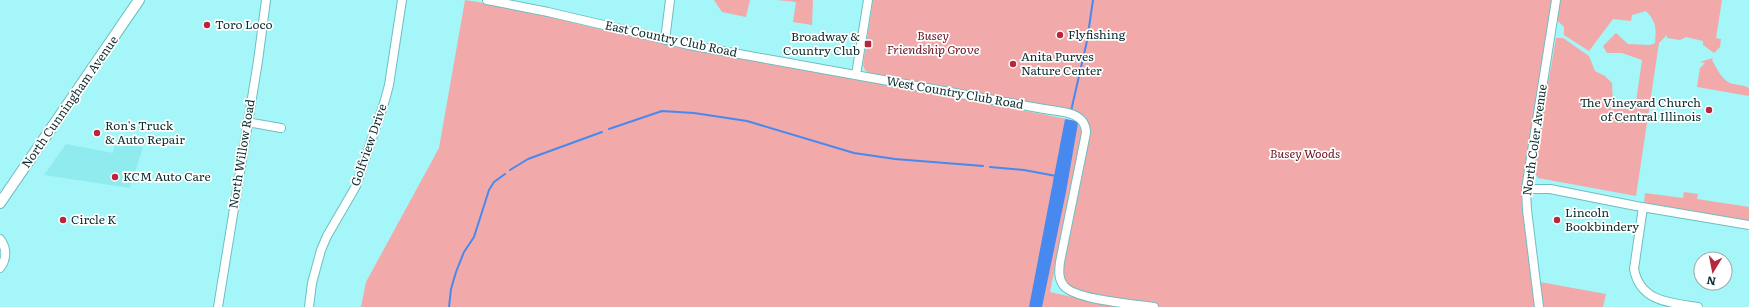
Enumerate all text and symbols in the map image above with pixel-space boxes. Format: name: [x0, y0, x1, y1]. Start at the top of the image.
place label: Toro Loco: [215, 15, 273, 33]
street label: East Country Club Road: [603, 15, 740, 61]
marker: Toro Loco: [202, 20, 212, 30]
place label: Flyfishing: [1068, 25, 1126, 43]
park label: Busey Friendship Grove: [887, 26, 980, 58]
place label: Broadway & Country Club: [783, 27, 860, 59]
marker: Flyfishing: [1055, 30, 1065, 40]
street label: North Cunningham Avenue: [17, 32, 122, 171]
marker: Broadway & Country Club: [863, 39, 873, 49]
place label: Anita Purves Nature Center: [1021, 47, 1102, 79]
marker: Anita Purves Nature Center: [1008, 59, 1018, 69]
street label: West Country Club Road: [885, 71, 1026, 113]
street label: North Coler Avenue: [1517, 83, 1551, 197]
place label: The Vineyard Church of Central Illinois: [1580, 93, 1702, 125]
street label: North Willow Road: [223, 97, 259, 210]
street label: Golfview Drive: [346, 101, 391, 188]
marker: The Vineyard Church of Central Illinois: [1704, 105, 1714, 115]
place label: Ron's Truck & Auto Repair: [105, 116, 185, 148]
marker: Ron's Truck & Auto Repair: [92, 128, 102, 138]
park label: Busey Woods: [1270, 144, 1340, 162]
place label: KCM Auto Care: [123, 167, 211, 185]
marker: KCM Auto Care: [110, 172, 120, 182]
place label: Lincoln Bookbindery: [1565, 203, 1639, 235]
place label: Circle K: [71, 210, 116, 228]
marker: Circle K: [58, 215, 68, 225]
marker: Lincoln Bookbindery: [1552, 215, 1562, 225]
north arrow: [1693, 251, 1733, 291]
text: N: [1705, 273, 1717, 291]

